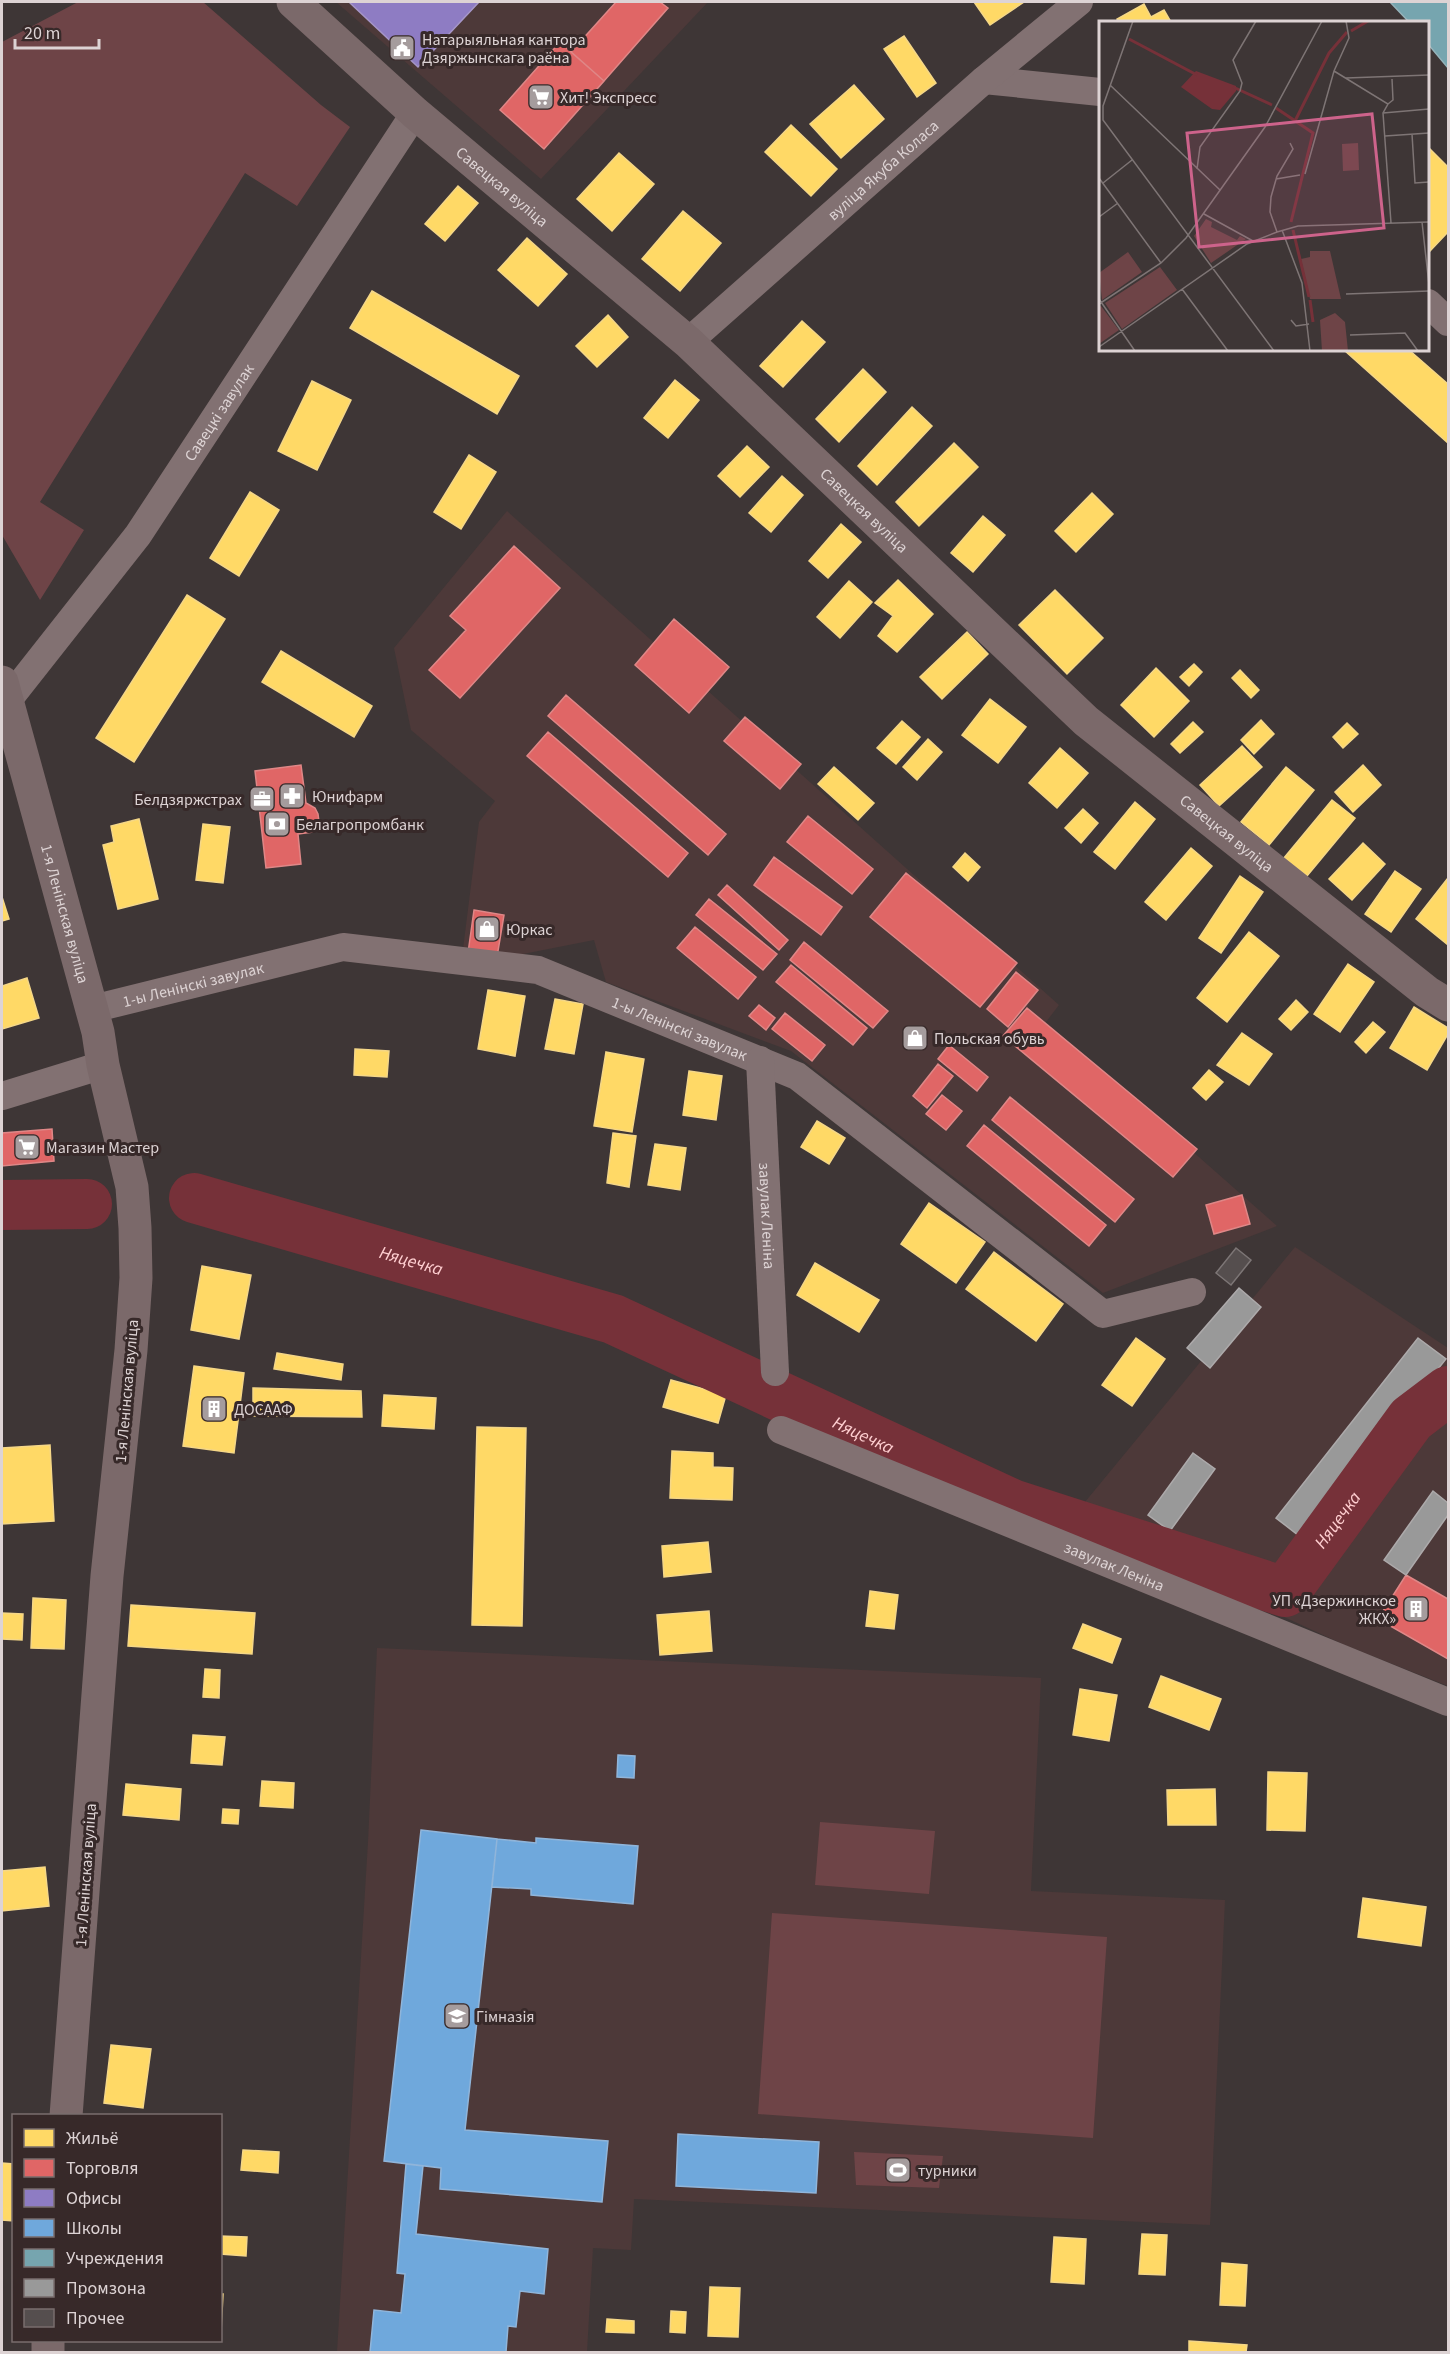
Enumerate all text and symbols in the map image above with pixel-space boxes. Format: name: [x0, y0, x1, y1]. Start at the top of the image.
scale bar: [15, 12, 99, 50]
text: 20 m: [24, 21, 60, 46]
inset map: [1099, 21, 1429, 351]
place label: Натарыяльная кантора Дзяржынскага раёна: [422, 29, 585, 69]
public building icon: Натарыяльная кантора Дзяржынскага раёна: [387, 33, 417, 63]
supermarket icon: Хит! Экспресс: [526, 82, 556, 112]
place label: Хит! Экспресс: [560, 87, 656, 109]
street label: вуліца Якуба Коласа: [823, 115, 944, 226]
street label: Савецкая вуліца: [451, 142, 553, 232]
street label: Савецкі завулак: [179, 360, 260, 466]
street label: Савецкая вуліца: [815, 463, 913, 558]
pharmacy icon: Юнифарм: [277, 781, 307, 811]
office icon: Белдзяржстрах: [247, 784, 277, 814]
place label: Юнифарм: [312, 786, 383, 808]
place label: Белдзяржстрах: [134, 789, 242, 811]
street label: Савецкая вуліца: [1175, 790, 1278, 878]
bank icon: Белагропромбанк: [262, 809, 292, 839]
place label: Белагропромбанк: [296, 814, 424, 836]
street label: 1-я Ленінская вуліца: [35, 841, 94, 986]
shop icon: Юркас: [472, 914, 502, 944]
place label: Юркас: [506, 919, 553, 941]
street label: 1-ы Ленінскі завулак: [120, 957, 266, 1013]
street label: 1-ы Ленінскі завулак: [608, 991, 750, 1067]
shop icon: Польская обувь: [900, 1023, 930, 1053]
place label: Польская обувь: [934, 1028, 1045, 1050]
supermarket icon: Магазин Мастер: [12, 1132, 42, 1162]
place label: Магазин Мастер: [46, 1137, 159, 1159]
street label: завулак Леніна: [753, 1162, 780, 1270]
water label: Няцечка: [376, 1240, 446, 1282]
street label: 1-я Ленінская вуліца: [110, 1319, 144, 1464]
building icon: ДОСААФ: [199, 1394, 229, 1424]
place label: ДОСААФ: [234, 1399, 293, 1421]
water label: Няцечка: [828, 1410, 898, 1461]
water label: Няцечка: [1309, 1486, 1367, 1554]
street label: завулак Леніна: [1060, 1537, 1167, 1597]
place label: УП «Дзержинское ЖКХ»: [1272, 1590, 1396, 1630]
building icon: УП «Дзержинское ЖКХ»: [1401, 1594, 1431, 1624]
street label: 1-я Ленінская вуліца: [70, 1803, 102, 1947]
school or university icon: Гімназія: [442, 2001, 472, 2031]
place label: Гімназія: [476, 2006, 535, 2028]
legend: [12, 2114, 222, 2342]
text: Жильё: [66, 2126, 119, 2151]
sports icon: турники: [883, 2155, 913, 2185]
text: Торговля: [66, 2156, 139, 2181]
place label: турники: [918, 2160, 977, 2182]
text: Офисы: [66, 2186, 122, 2211]
text: Школы: [66, 2216, 122, 2241]
text: Учреждения: [66, 2246, 164, 2271]
text: Промзона: [66, 2276, 146, 2301]
text: Прочее: [66, 2306, 124, 2331]

